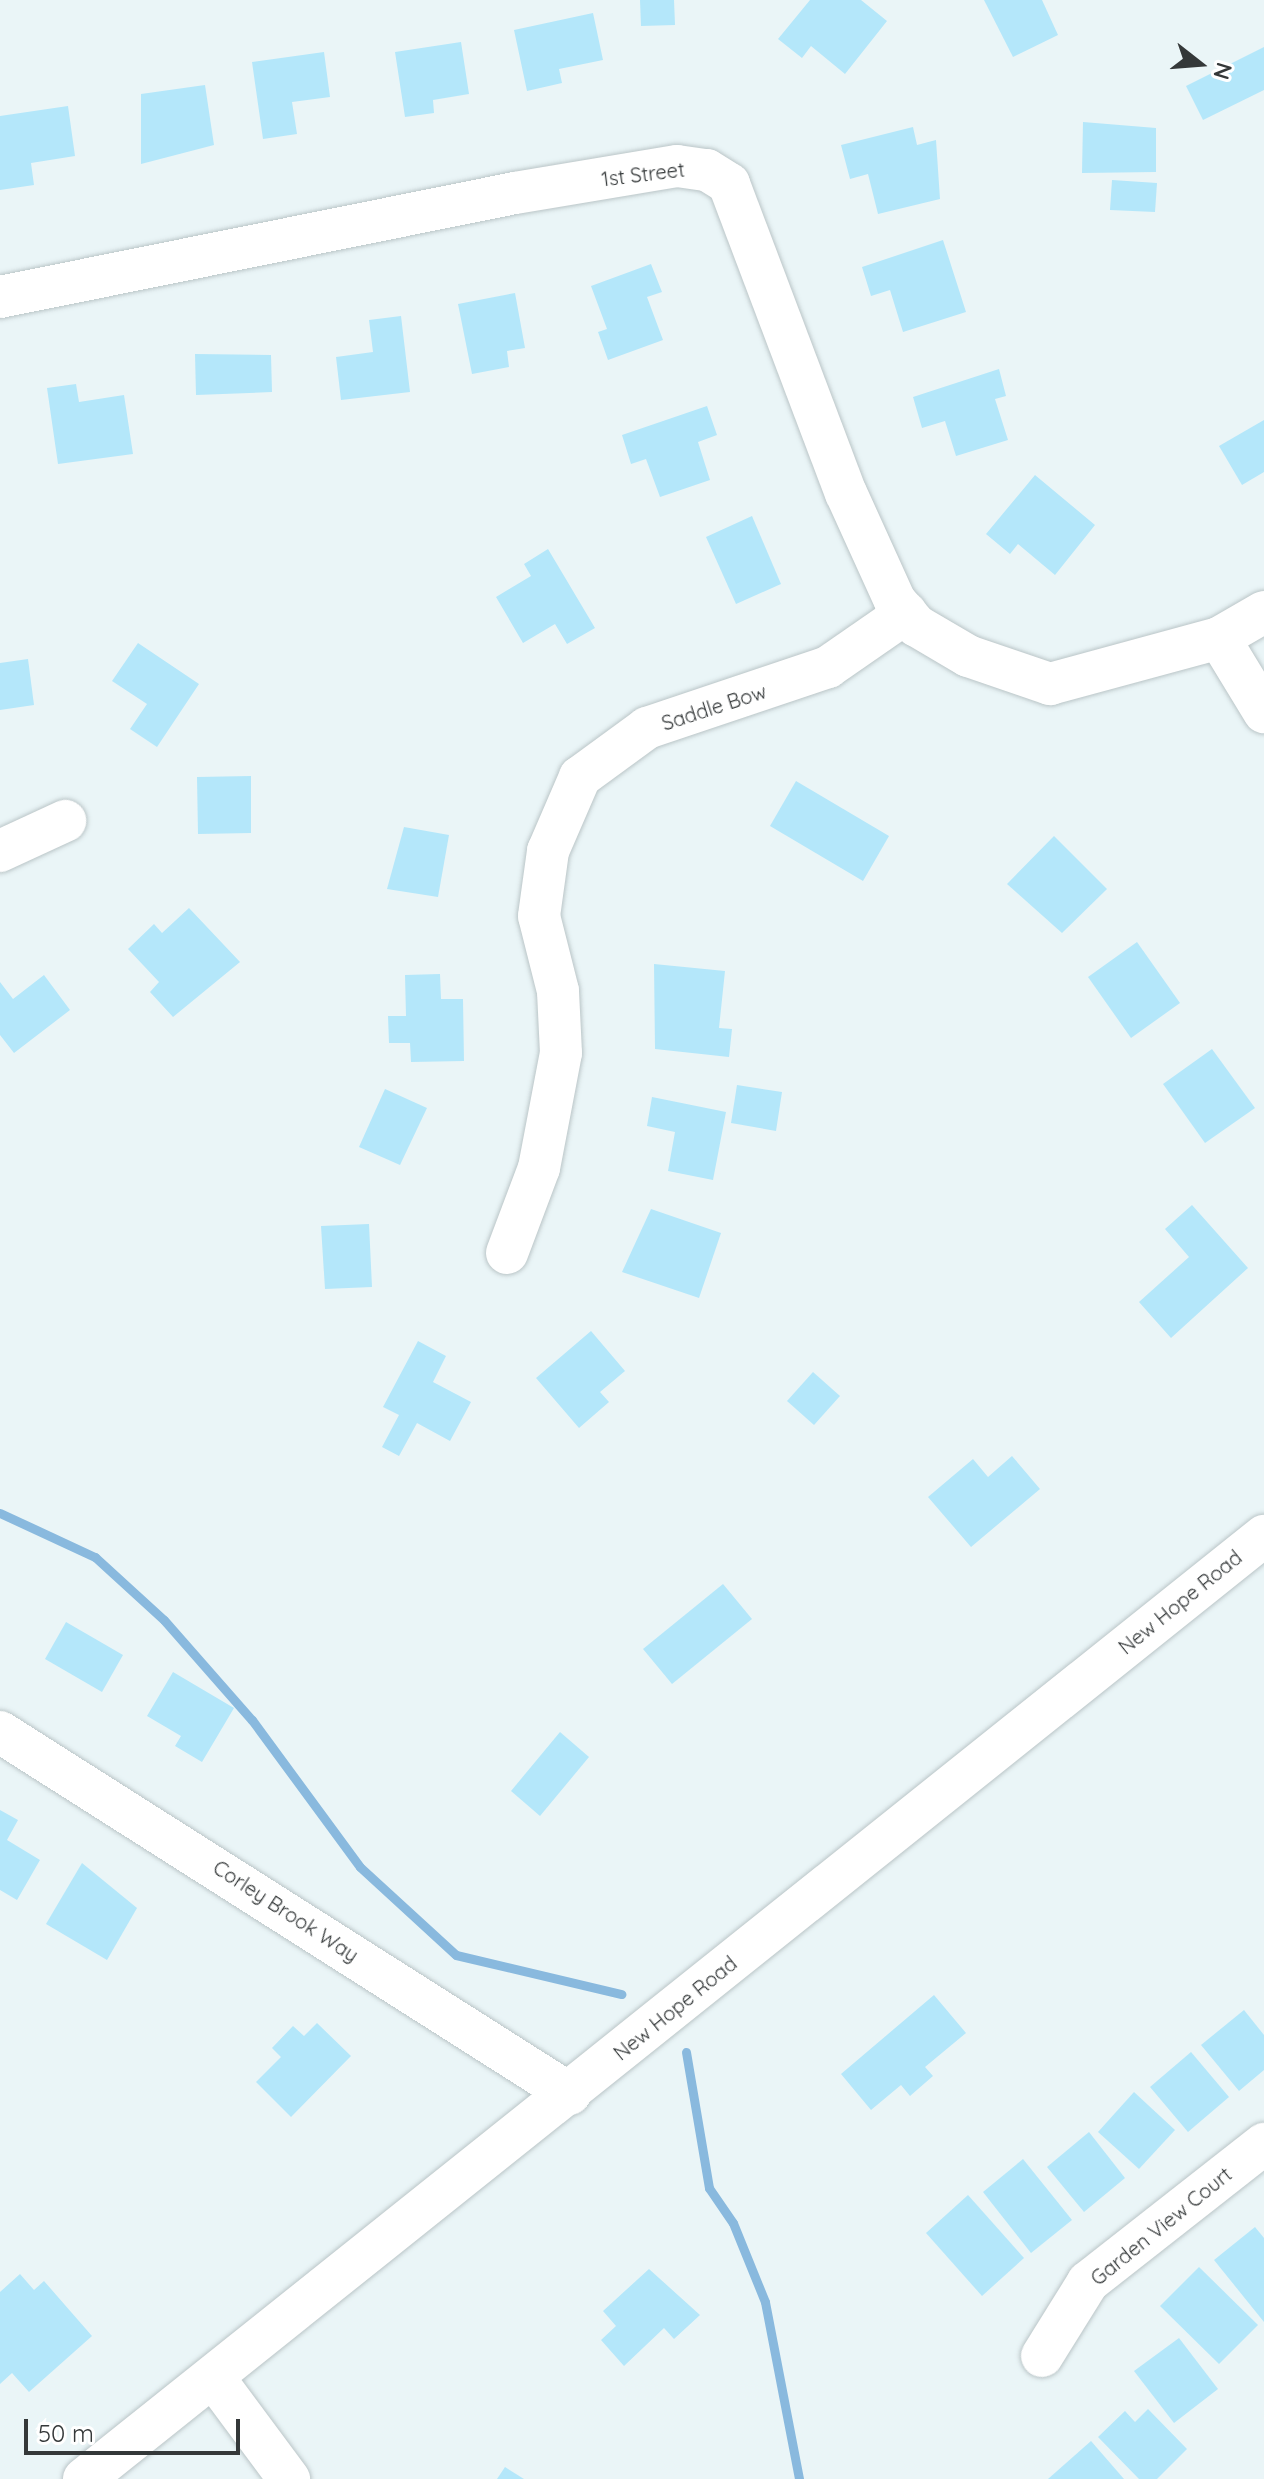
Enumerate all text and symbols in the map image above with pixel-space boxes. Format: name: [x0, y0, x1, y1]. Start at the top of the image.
north arrow: [1160, 24, 1240, 104]
text: N: [1207, 59, 1239, 83]
street label: 1st Street: [600, 157, 686, 191]
street label: Saddle Bow: [659, 679, 769, 735]
street label: New Hope Road: [1114, 1545, 1246, 1659]
street label: Corley Brook Way: [209, 1855, 363, 1967]
street label: New Hope Road: [609, 1951, 741, 2065]
street label: Garden View Court: [1086, 2162, 1236, 2290]
scale bar: [28, 2403, 244, 2453]
text: 50 m: [38, 2418, 94, 2448]

